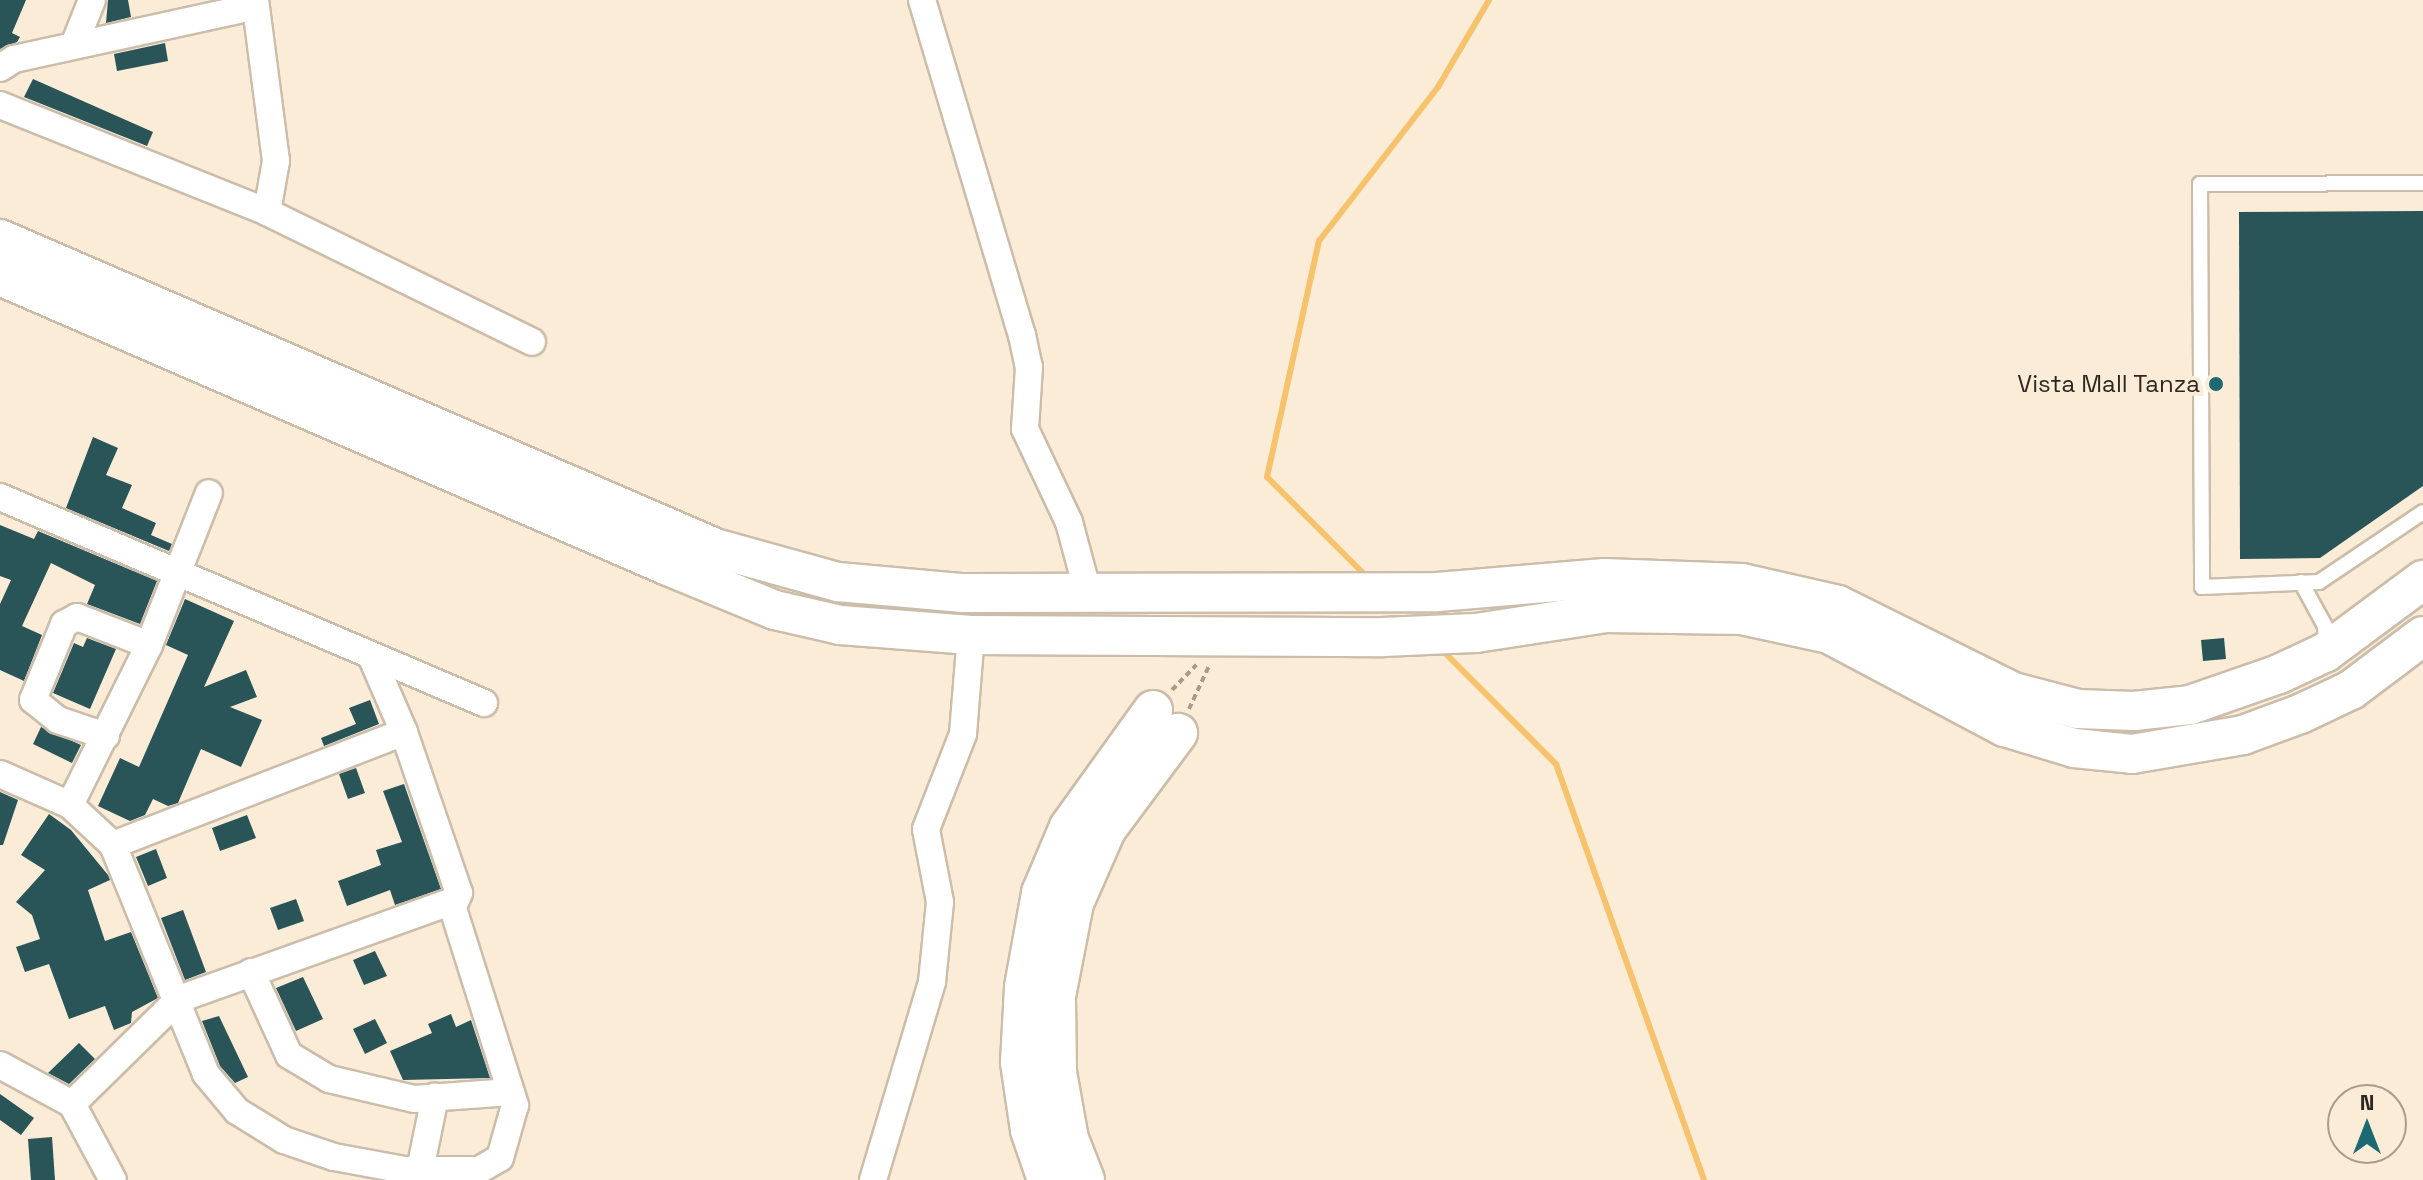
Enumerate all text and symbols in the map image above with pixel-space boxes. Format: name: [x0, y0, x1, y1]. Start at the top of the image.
place label: Vista Mall Tanza: [2017, 370, 2200, 398]
marker: Vista Mall Tanza: [2207, 375, 2225, 393]
north arrow: [2327, 1084, 2407, 1164]
text: N: [2360, 1088, 2374, 1116]

